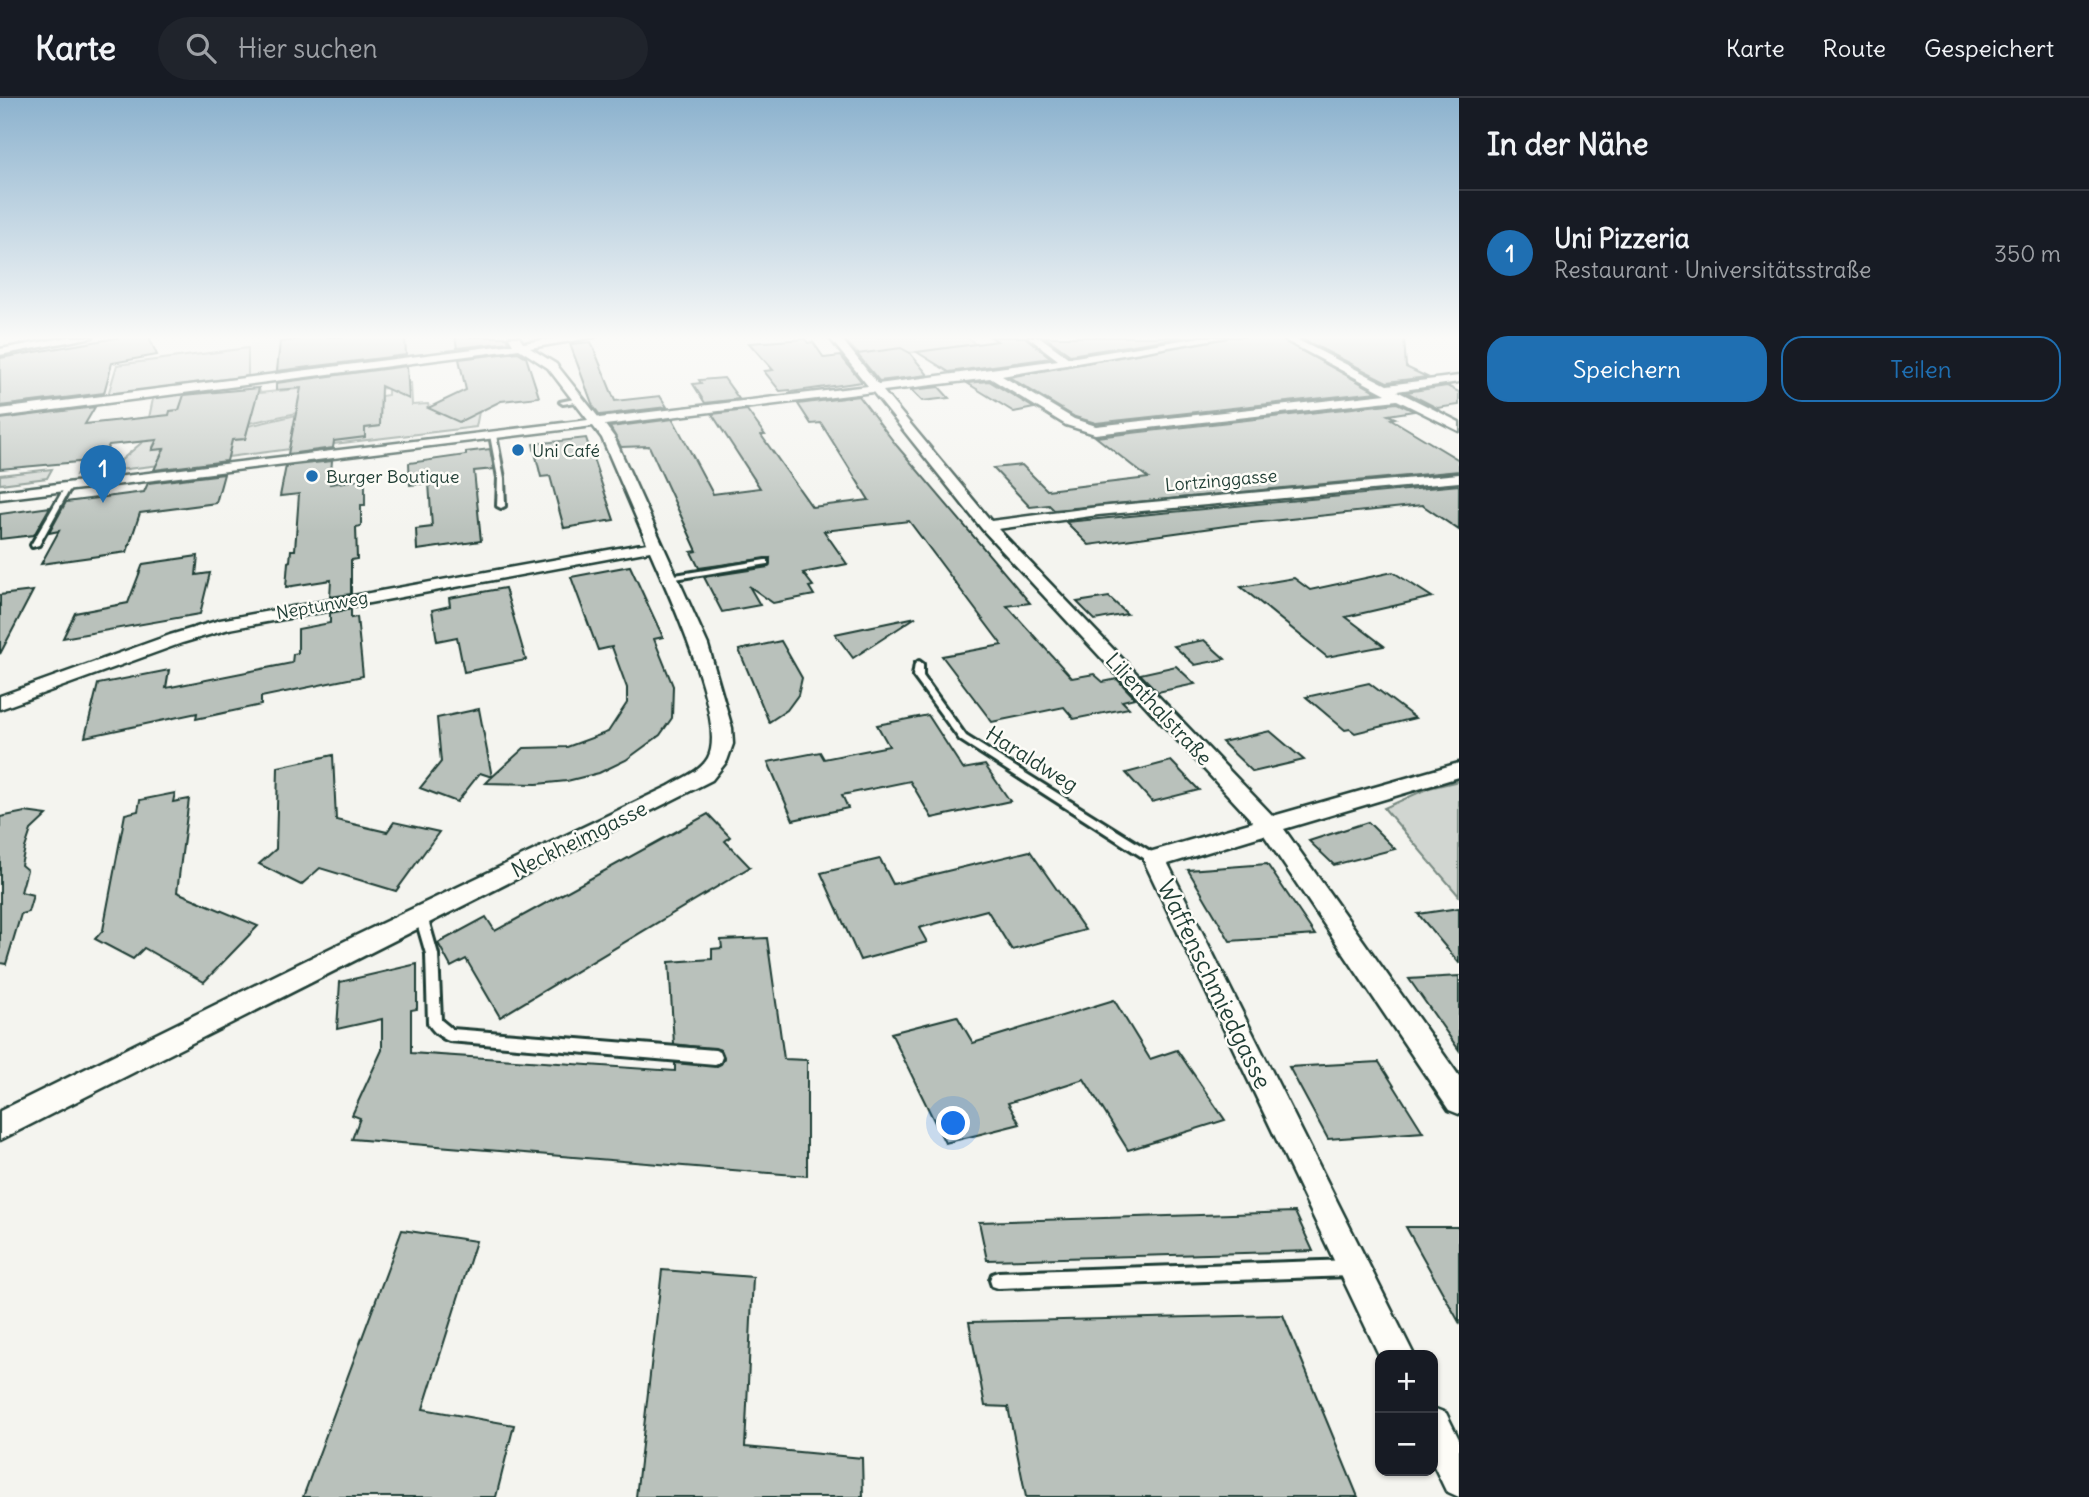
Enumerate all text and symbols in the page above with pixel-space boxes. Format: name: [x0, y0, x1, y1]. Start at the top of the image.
search box: [158, 17, 648, 80]
text: Karte: [35, 27, 116, 69]
icon: search: [182, 29, 220, 67]
text: Hier suchen: [238, 32, 378, 65]
text: Karte: [1726, 33, 1785, 63]
text: Route: [1823, 33, 1886, 63]
text: Gespeichert: [1924, 33, 2054, 63]
text: In der Nähe: [1487, 125, 1649, 163]
text: Uni Pizzeria: [1554, 222, 1690, 255]
text: 1: [1505, 239, 1515, 268]
text: 350 m: [1994, 239, 2061, 268]
text: Restaurant · Universitätsstraße: [1554, 255, 1871, 284]
button: Speichern: [1487, 336, 1767, 402]
button: Teilen: [1781, 336, 2061, 402]
place label: Uni Café: [532, 439, 600, 462]
marker: Uni Café: [510, 442, 526, 458]
pin: 1: [80, 445, 126, 503]
street label: Lortzinggasse: [1164, 464, 1278, 496]
place label: Burger Boutique: [326, 465, 459, 488]
marker: Burger Boutique: [304, 468, 320, 484]
street label: Neptunweg: [274, 586, 370, 624]
street label: Lilienthalstraße: [1100, 647, 1218, 771]
street label: Haraldweg: [981, 720, 1083, 798]
street label: Neckheimgasse: [507, 794, 651, 884]
street label: Waffenschmiedgasse: [1151, 875, 1279, 1093]
your location: [936, 1106, 970, 1140]
map controls: [1375, 1350, 1438, 1476]
button: +: [1375, 1350, 1438, 1413]
button: −: [1375, 1413, 1438, 1476]

